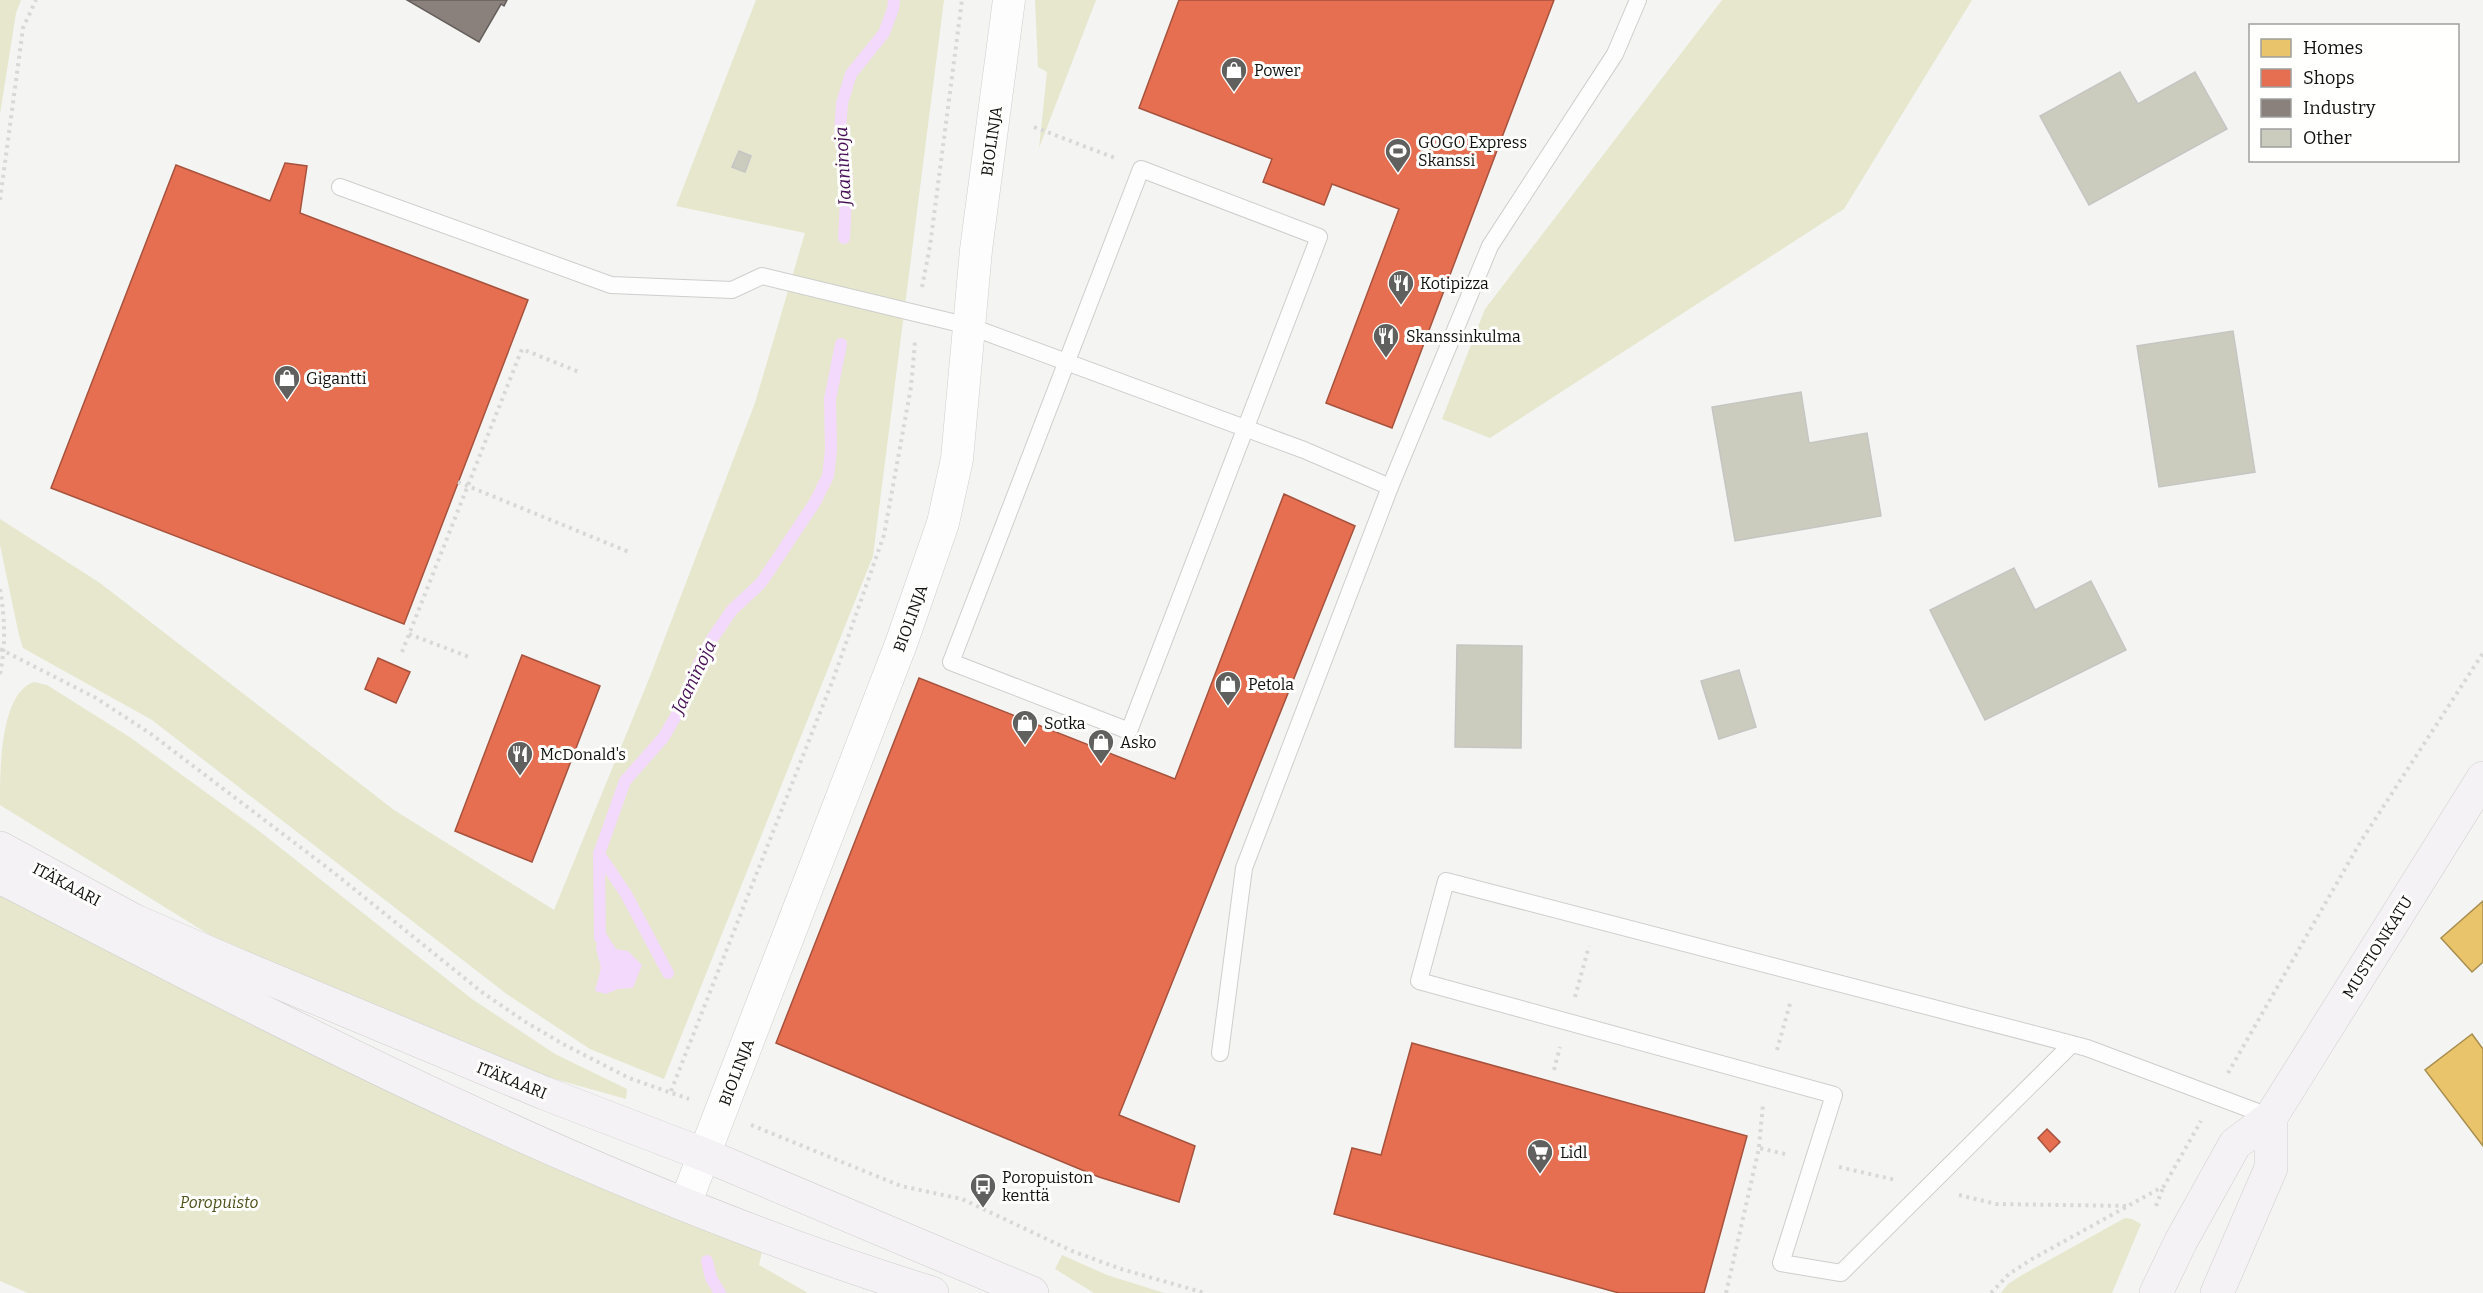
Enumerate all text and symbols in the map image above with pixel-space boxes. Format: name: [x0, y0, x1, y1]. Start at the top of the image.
legend: [2249, 24, 2459, 162]
text: Homes: [2303, 37, 2363, 59]
shop icon: Power: [1219, 55, 1249, 93]
place label: Power: [1254, 61, 1301, 80]
text: Shops: [2303, 67, 2355, 89]
text: Industry: [2303, 97, 2376, 119]
street label: BIOLINJA: [977, 104, 1006, 177]
water label: Jaaninoja: [830, 126, 856, 208]
text: Other: [2303, 127, 2352, 149]
place label: GOGO Express Skanssi: [1418, 133, 1527, 170]
sports icon: GOGO Express Skanssi: [1383, 136, 1413, 174]
restaurant icon: Kotipizza: [1386, 268, 1416, 306]
place label: Kotipizza: [1420, 274, 1489, 293]
restaurant icon: Skanssinkulma: [1371, 321, 1401, 359]
place label: Skanssinkulma: [1406, 327, 1521, 346]
shop icon: Gigantti: [272, 363, 302, 401]
place label: Gigantti: [306, 369, 367, 388]
street label: BIOLINJA: [890, 581, 932, 654]
water label: Jaaninoja: [666, 637, 721, 719]
shop icon: Petola: [1213, 669, 1243, 707]
place label: Petola: [1248, 675, 1294, 694]
shop icon: Sotka: [1010, 708, 1040, 746]
place label: Sotka: [1044, 714, 1086, 733]
shop icon: Asko: [1086, 727, 1116, 765]
place label: Asko: [1120, 733, 1156, 752]
restaurant icon: McDonald's: [505, 739, 535, 777]
place label: McDonald's: [540, 745, 626, 764]
street label: ITÄKAARI: [30, 859, 104, 910]
street label: MUSTIONKATU: [2338, 893, 2416, 1002]
street label: BIOLINJA: [715, 1035, 758, 1108]
street label: ITÄKAARI: [474, 1058, 550, 1103]
supermarket icon: Lidl: [1525, 1137, 1555, 1175]
place label: Lidl: [1560, 1143, 1588, 1162]
place label: Poropuiston kenttä: [1002, 1168, 1093, 1205]
bus stop icon: Poropuiston kenttä: [968, 1171, 998, 1209]
park label: Poropuisto: [180, 1193, 258, 1212]

